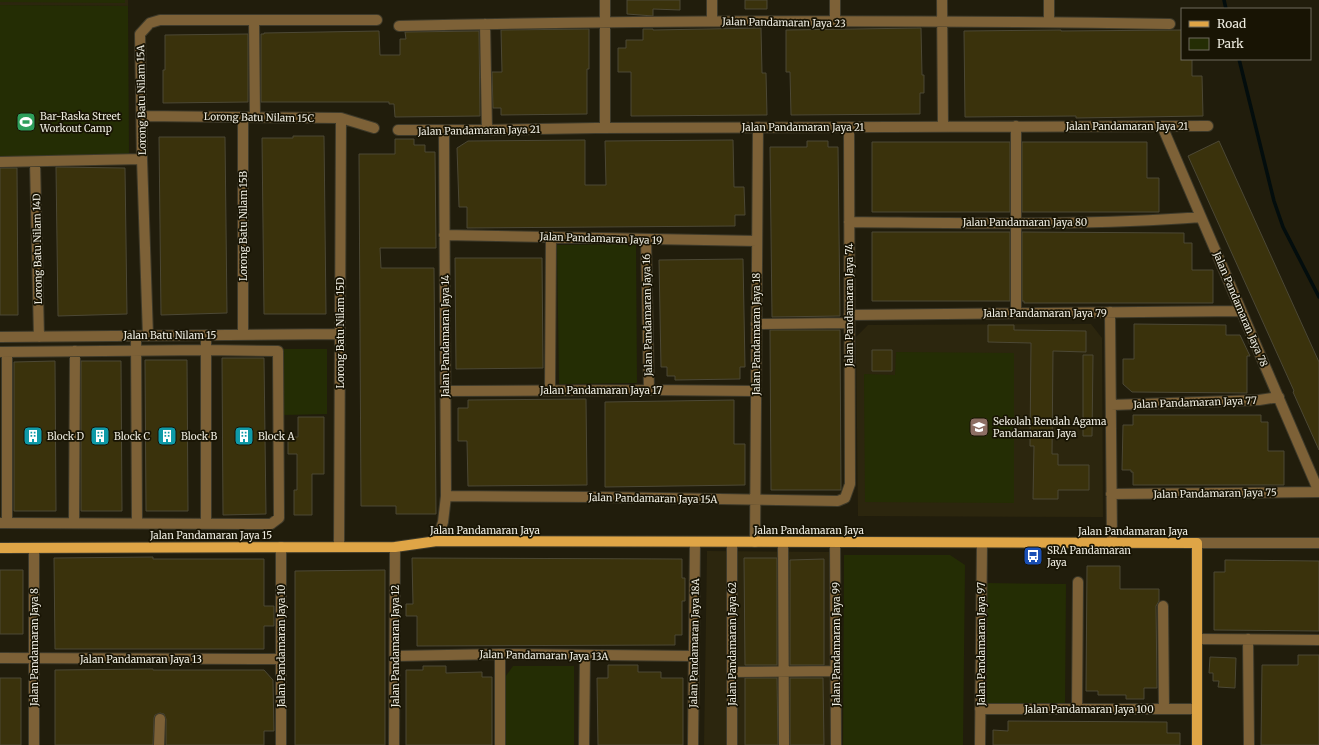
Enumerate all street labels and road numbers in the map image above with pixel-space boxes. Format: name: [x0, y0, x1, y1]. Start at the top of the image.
street label: Jalan Pandamaran Jaya 23: [721, 15, 846, 30]
street label: Lorong Batu Nilam 15A: [134, 44, 149, 155]
street label: Lorong Batu Nilam 15C: [204, 110, 315, 125]
street label: Jalan Pandamaran Jaya 21: [1065, 120, 1189, 133]
street label: Jalan Pandamaran Jaya 21: [741, 121, 865, 134]
street label: Jalan Pandamaran Jaya 21: [417, 123, 541, 138]
street label: Lorong Batu Nilam 15B: [237, 171, 250, 281]
street label: Lorong Batu Nilam 14D: [30, 193, 45, 305]
street label: Jalan Pandamaran Jaya 80: [962, 216, 1087, 229]
street label: Jalan Pandamaran Jaya 19: [539, 230, 662, 247]
street label: Jalan Pandamaran Jaya 74: [843, 243, 856, 368]
street label: Jalan Pandamaran Jaya 78: [1210, 249, 1271, 369]
street label: Jalan Pandamaran Jaya 16: [640, 254, 655, 377]
street label: Jalan Pandamaran Jaya 18: [750, 273, 763, 396]
street label: Jalan Pandamaran Jaya 14: [439, 275, 452, 398]
street label: Lorong Batu Nilam 15D: [334, 277, 347, 388]
street label: Jalan Pandamaran Jaya 79: [982, 307, 1107, 320]
street label: Jalan Batu Nilam 15: [123, 329, 217, 342]
street label: Jalan Pandamaran Jaya 17: [539, 384, 662, 397]
street label: Jalan Pandamaran Jaya 77: [1132, 394, 1257, 411]
street label: Jalan Pandamaran Jaya 75: [1152, 486, 1277, 501]
street label: Jalan Pandamaran Jaya 15A: [587, 491, 718, 506]
street label: Jalan Pandamaran Jaya: [429, 524, 541, 537]
street label: Jalan Pandamaran Jaya: [753, 524, 865, 537]
street label: Jalan Pandamaran Jaya: [1077, 525, 1189, 538]
street label: Jalan Pandamaran Jaya 15: [149, 529, 272, 542]
street label: Jalan Pandamaran Jaya 18A: [687, 577, 702, 709]
street label: Jalan Pandamaran Jaya 62: [726, 582, 739, 707]
street label: Jalan Pandamaran Jaya 99: [830, 582, 843, 707]
street label: Jalan Pandamaran Jaya 97: [975, 582, 988, 707]
street label: Jalan Pandamaran Jaya 10: [275, 585, 288, 708]
street label: Jalan Pandamaran Jaya 12: [389, 585, 402, 708]
street label: Jalan Pandamaran Jaya 8: [28, 588, 41, 707]
street label: Jalan Pandamaran Jaya 13A: [478, 648, 610, 663]
street label: Jalan Pandamaran Jaya 13: [79, 653, 202, 666]
street label: Jalan Pandamaran Jaya 100: [1023, 703, 1154, 716]

